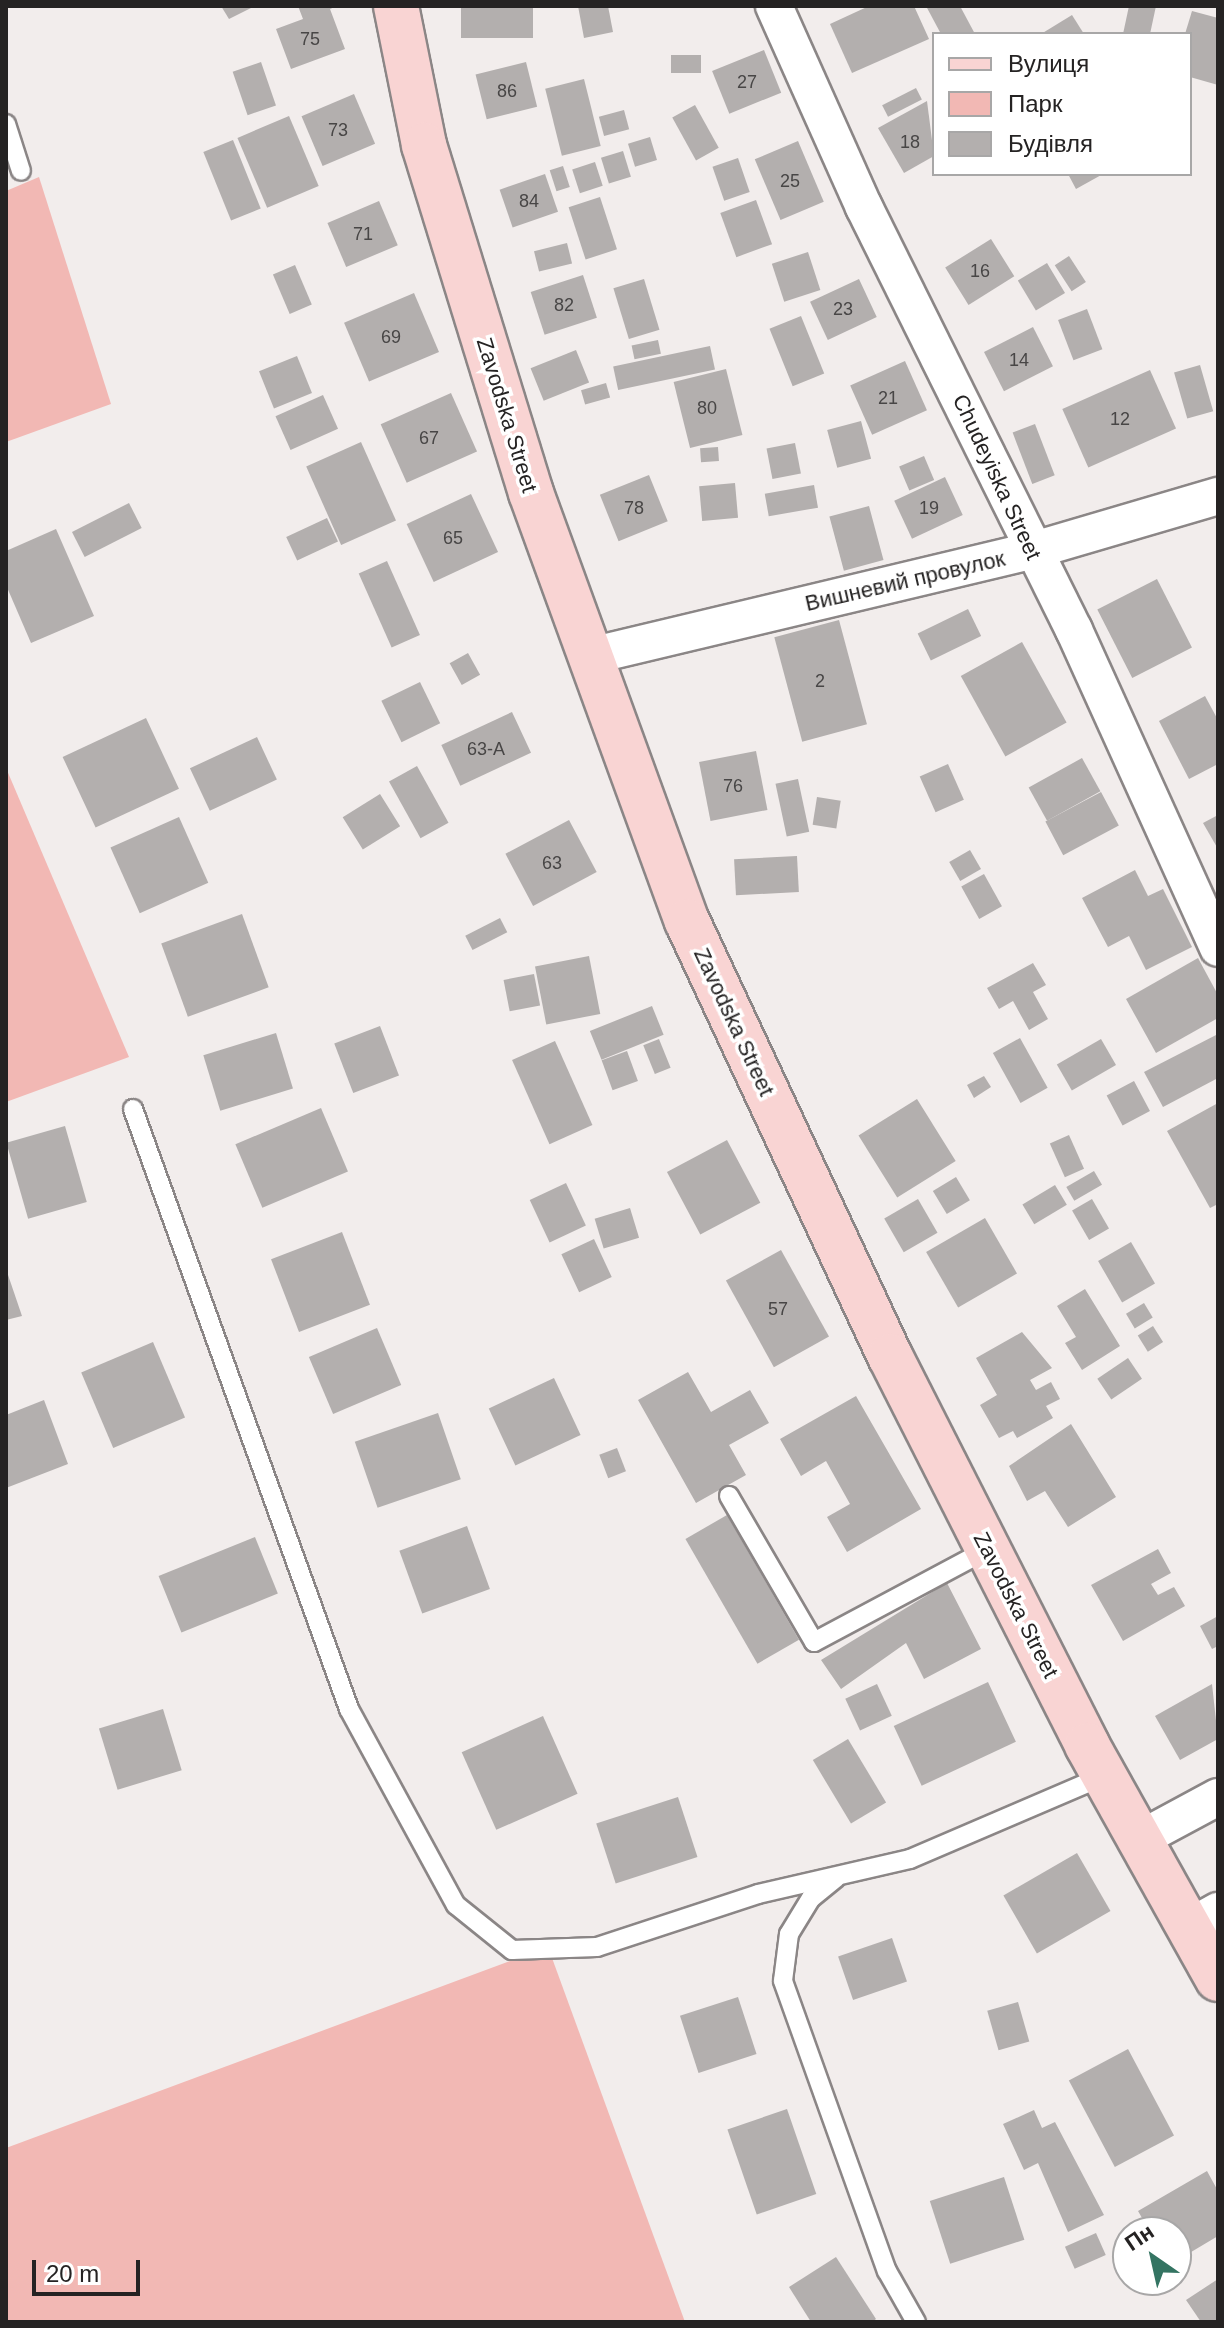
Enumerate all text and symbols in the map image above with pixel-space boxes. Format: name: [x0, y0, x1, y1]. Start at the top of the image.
house number: 75: [300, 28, 320, 50]
legend: [932, 32, 1192, 176]
text: Вулиця: [1008, 50, 1089, 77]
house number: 27: [737, 71, 757, 93]
house number: 86: [497, 80, 517, 102]
text: Парк: [1008, 90, 1062, 117]
house number: 73: [328, 119, 348, 141]
text: Будівля: [1008, 130, 1093, 157]
house number: 18: [900, 131, 920, 153]
house number: 25: [780, 170, 800, 192]
house number: 84: [519, 190, 539, 212]
house number: 71: [353, 223, 373, 245]
house number: 16: [970, 260, 990, 282]
house number: 82: [554, 294, 574, 316]
house number: 23: [833, 298, 853, 320]
house number: 69: [381, 326, 401, 348]
street label: Zavodska Street: [471, 335, 543, 495]
house number: 14: [1009, 349, 1029, 371]
house number: 21: [878, 387, 898, 409]
street label: Chudeyiska Street: [947, 390, 1047, 564]
house number: 80: [697, 397, 717, 419]
house number: 12: [1110, 408, 1130, 430]
house number: 67: [419, 427, 439, 449]
house number: 78: [624, 497, 644, 519]
house number: 19: [919, 497, 939, 519]
house number: 65: [443, 527, 463, 549]
street label: Вишневий провулок: [802, 545, 1008, 617]
house number: 2: [815, 670, 825, 692]
house number: 63-А: [467, 738, 505, 760]
house number: 76: [723, 775, 743, 797]
house number: 63: [542, 852, 562, 874]
street label: Zavodska Street: [688, 944, 780, 1100]
house number: 57: [768, 1298, 788, 1320]
street label: Zavodska Street: [968, 1528, 1064, 1682]
north arrow: [1112, 2216, 1192, 2296]
text: Пн: [1120, 2219, 1158, 2256]
scale bar: [36, 2244, 144, 2294]
text: 20 m: [46, 2260, 99, 2287]

